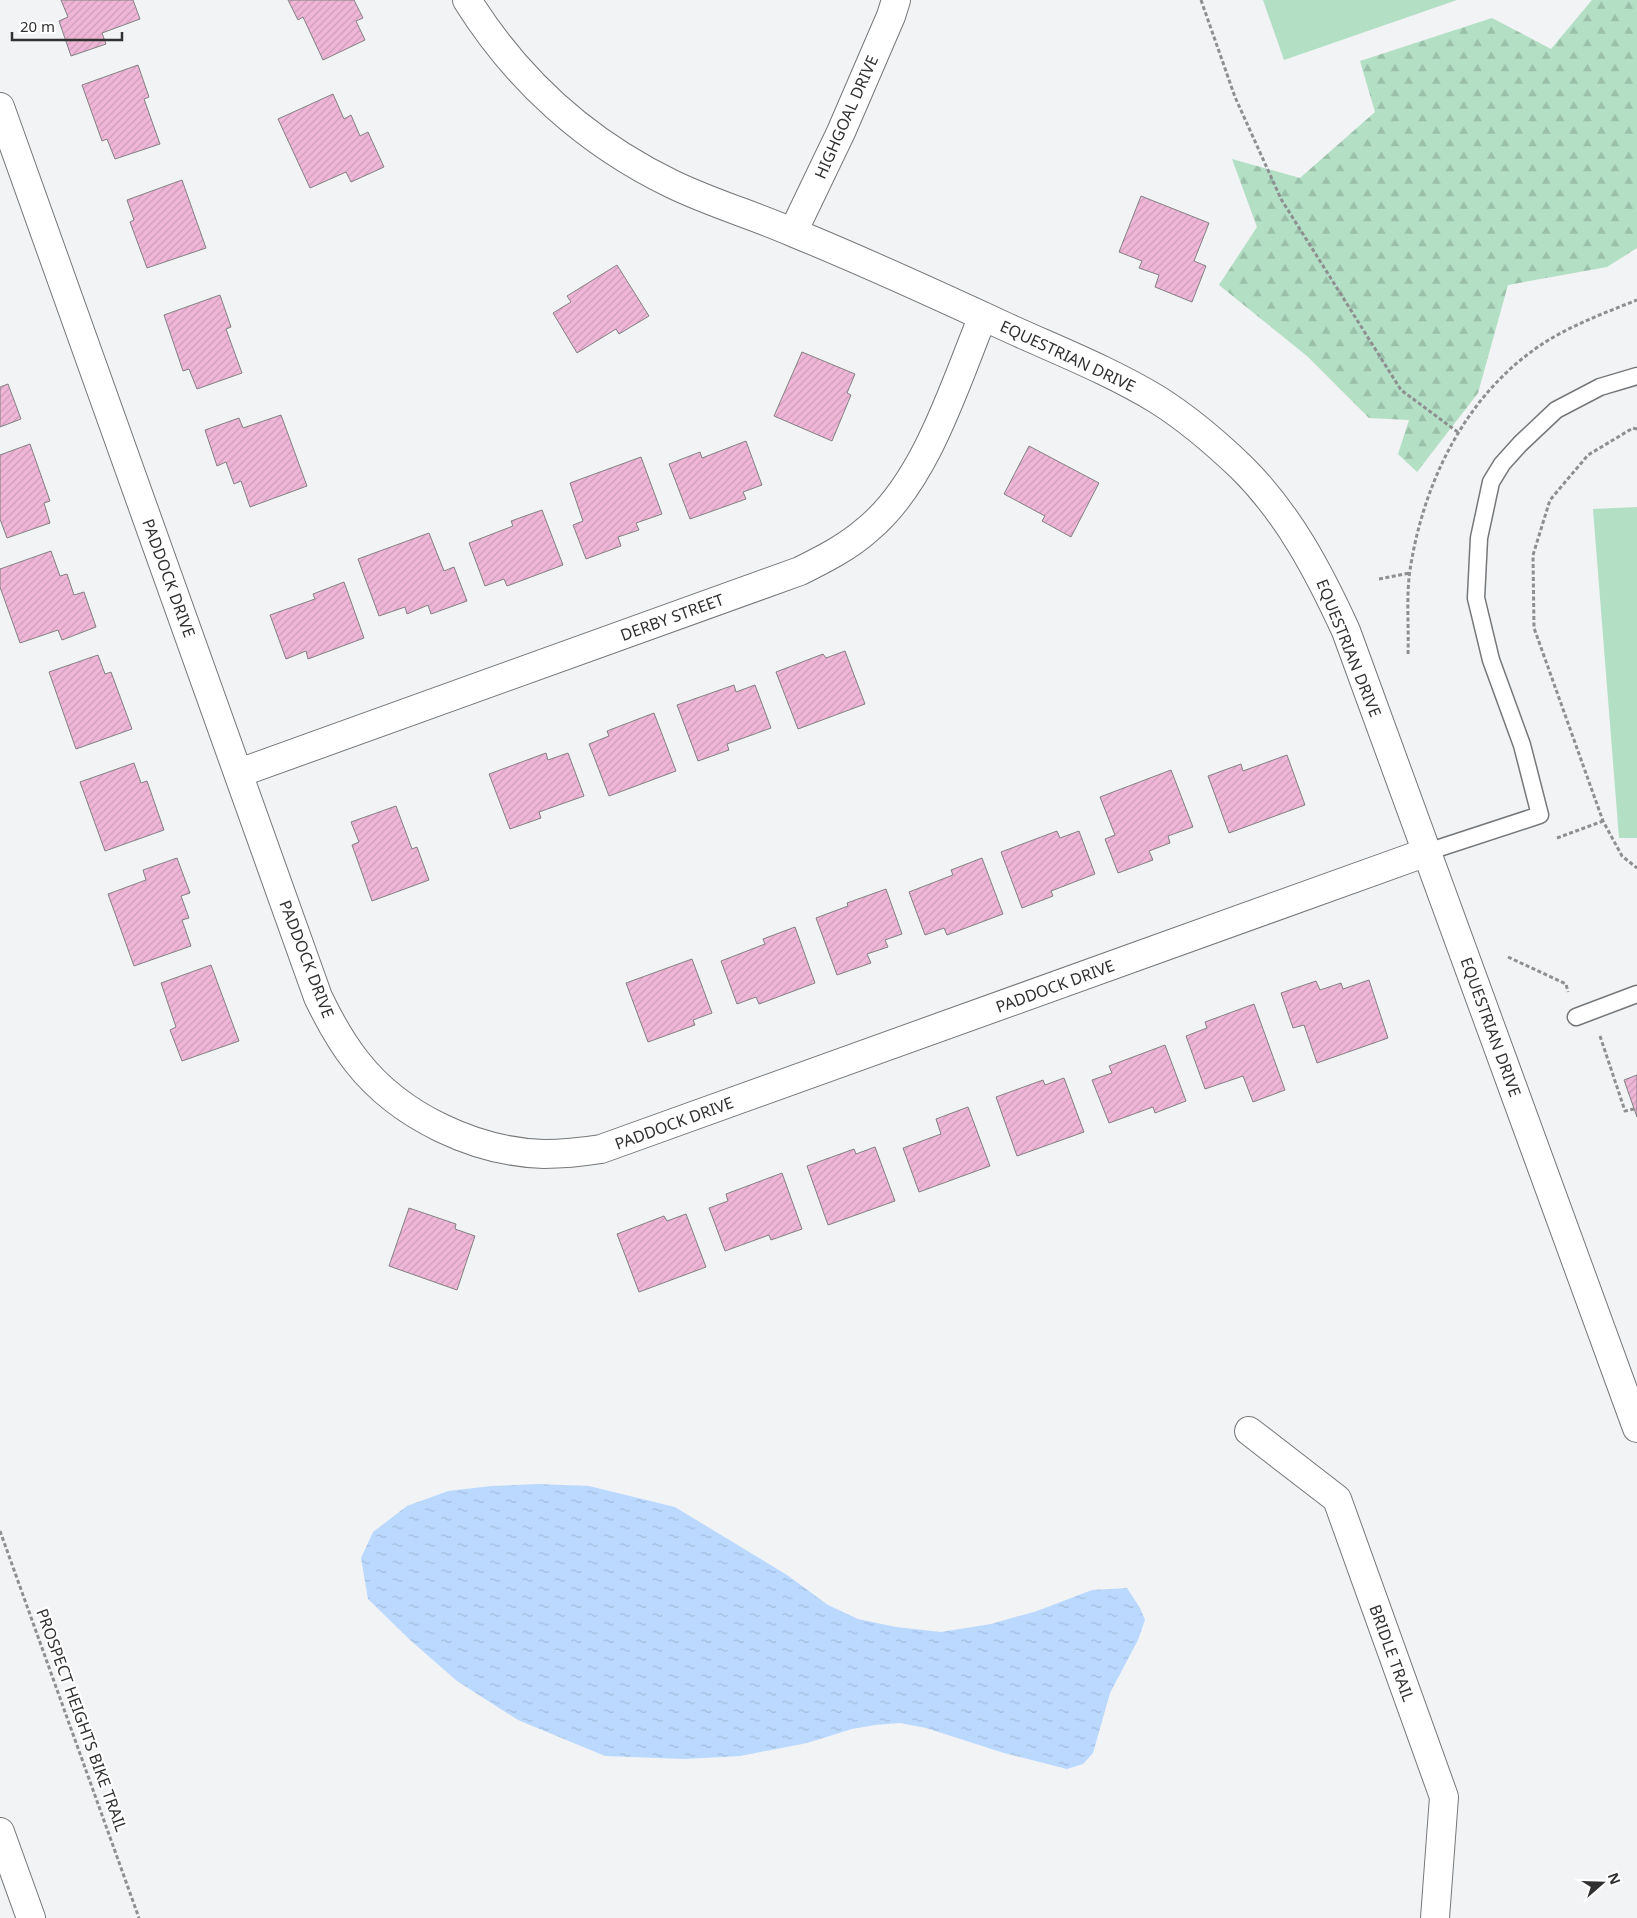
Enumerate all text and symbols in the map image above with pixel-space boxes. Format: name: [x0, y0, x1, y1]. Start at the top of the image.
scale bar: [12, 10, 122, 42]
text: 20 m: [20, 16, 55, 36]
street label: HIGHGOAL DRIVE: [809, 52, 883, 182]
street label: EQUESTRIAN DRIVE: [997, 315, 1139, 397]
street label: PADDOCK DRIVE: [137, 516, 201, 640]
street label: EQUESTRIAN DRIVE: [1311, 576, 1387, 720]
street label: DERBY STREET: [617, 588, 727, 646]
street label: PADDOCK DRIVE: [274, 897, 340, 1021]
street label: PADDOCK DRIVE: [993, 954, 1117, 1018]
street label: EQUESTRIAN DRIVE: [1456, 954, 1526, 1100]
street label: PADDOCK DRIVE: [612, 1091, 736, 1155]
street label: BRIDLE TRAIL: [1364, 1601, 1420, 1705]
street label: PROSPECT HEIGHTS BIKE TRAIL: [31, 1605, 133, 1835]
north arrow: [1577, 1858, 1627, 1908]
text: N: [1604, 1870, 1626, 1887]

